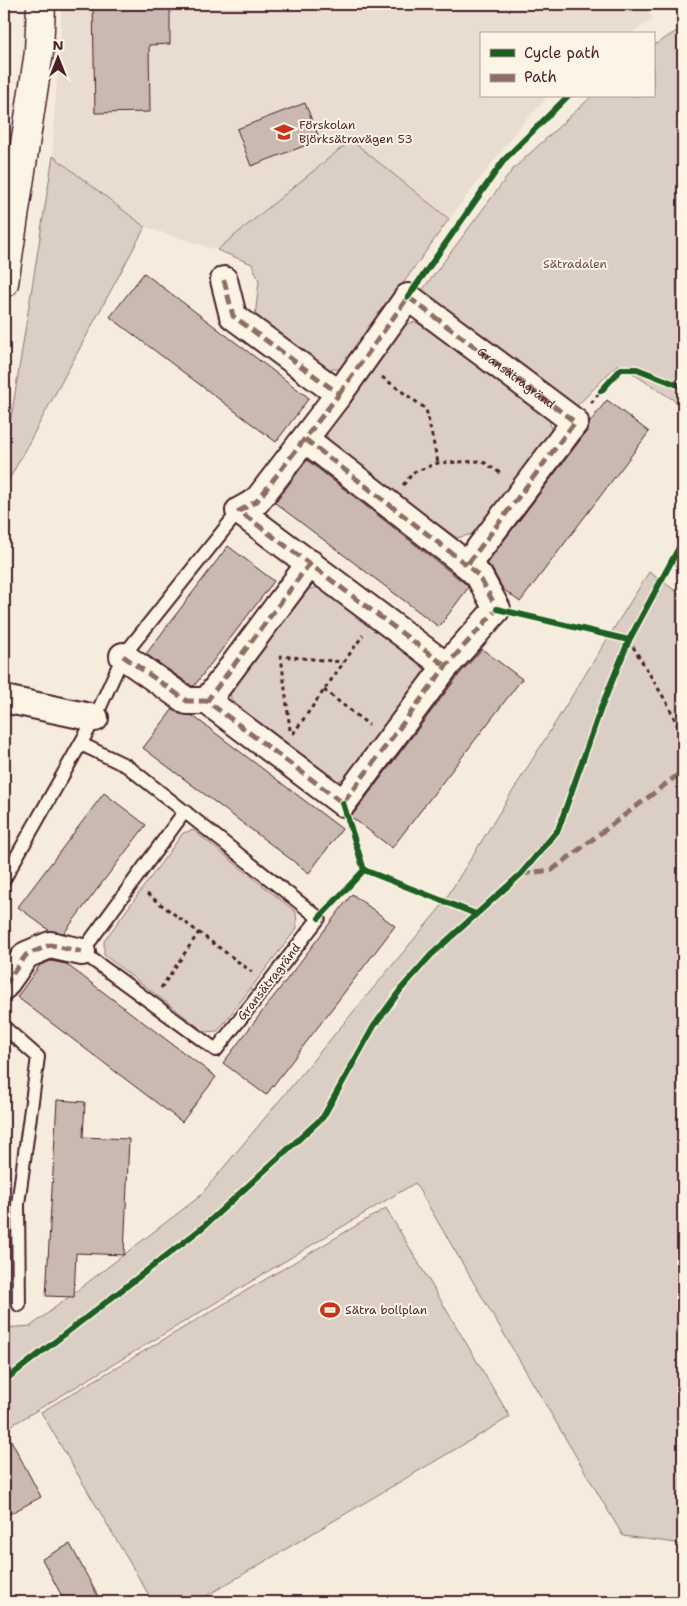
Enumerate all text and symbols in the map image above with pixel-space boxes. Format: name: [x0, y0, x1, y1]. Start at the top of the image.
north arrow: [32, 32, 82, 82]
legend: [480, 32, 654, 98]
text: N: [52, 36, 64, 54]
text: Cycle path: [524, 43, 600, 63]
text: Path: [524, 67, 557, 87]
place label: Förskolan Björksätravägen 53: [299, 117, 413, 147]
school or university icon: Förskolan Björksätravägen 53: [273, 121, 295, 143]
park label: Sätradalen: [543, 256, 607, 272]
street label: Gransätragränd: [474, 343, 559, 413]
street label: Gransätragränd: [234, 940, 304, 1024]
sports icon: Sätra bollplan: [319, 1299, 341, 1321]
place label: Sätra bollplan: [345, 1302, 427, 1318]

